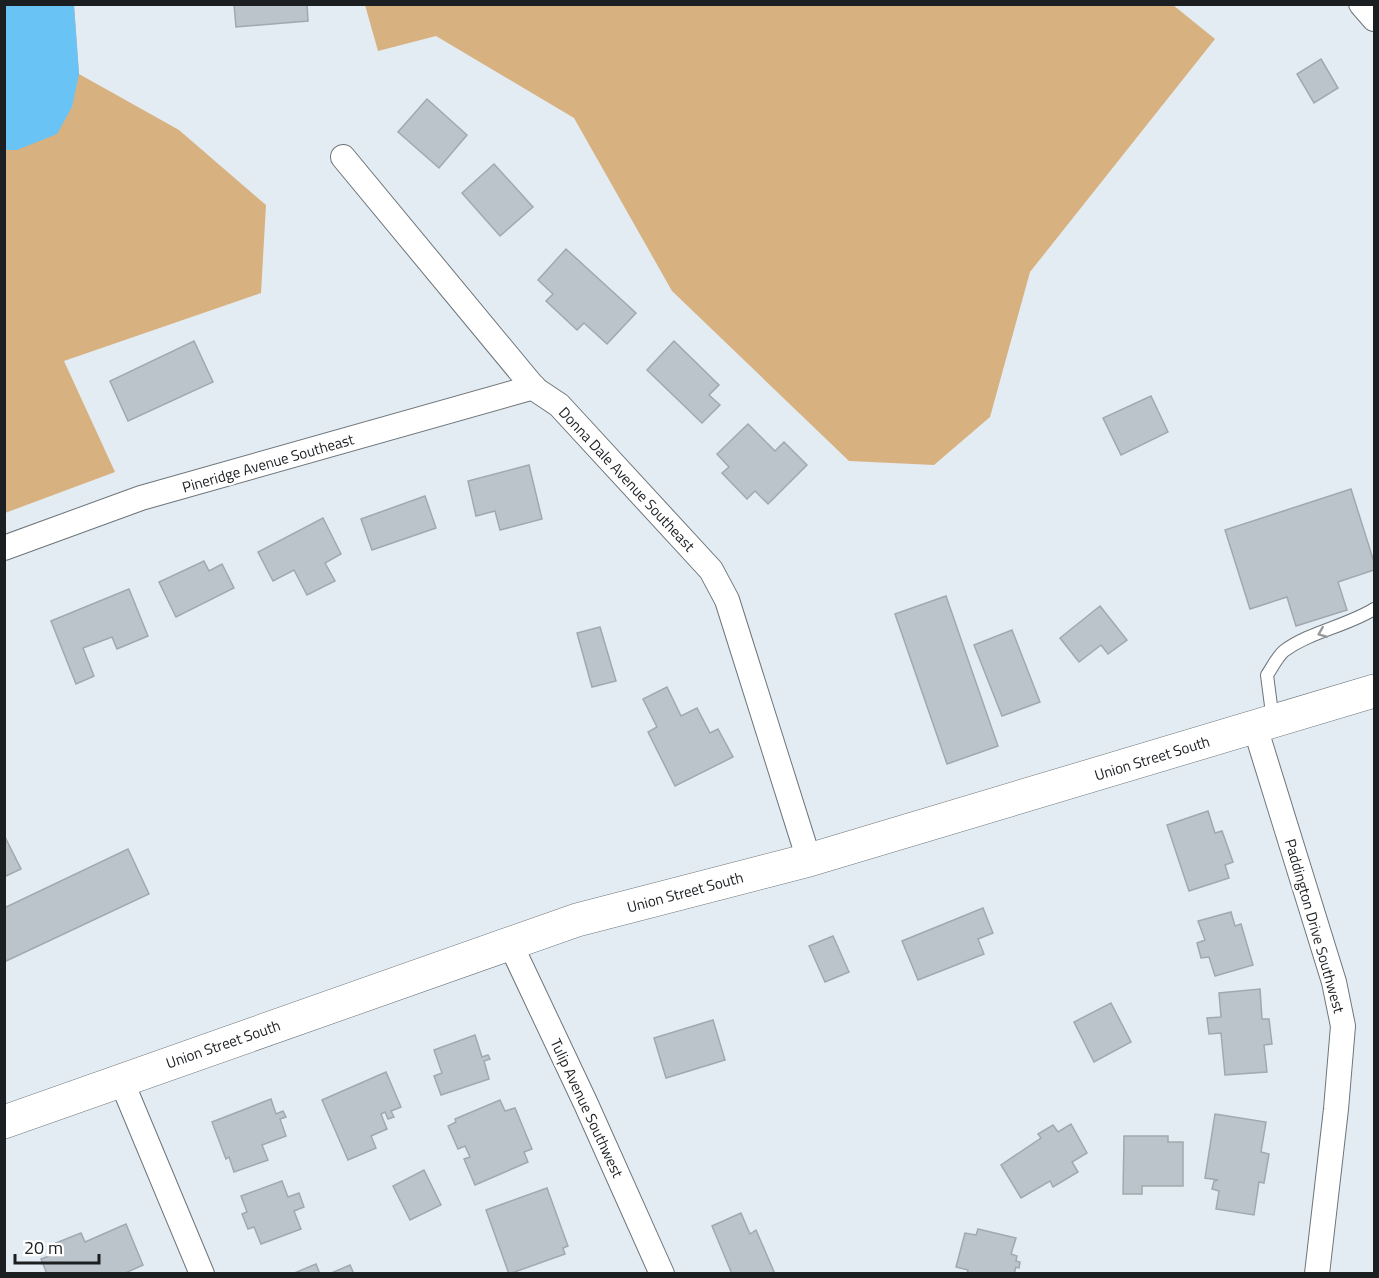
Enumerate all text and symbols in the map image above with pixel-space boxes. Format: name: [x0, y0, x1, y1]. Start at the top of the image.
street label: Donna Dale Avenue Southeast: [553, 401, 701, 557]
street label: Pineridge Avenue Southeast: [179, 427, 357, 499]
one-way arrow: [1317, 626, 1328, 638]
street label: Union Street South: [1091, 730, 1213, 786]
street label: Paddington Drive Southwest: [1279, 836, 1351, 1017]
street label: Union Street South: [624, 865, 746, 919]
street label: Union Street South: [163, 1014, 283, 1074]
street label: Tulip Avenue Southwest: [545, 1035, 630, 1182]
scale bar: [15, 1227, 99, 1265]
text: 20 m: [24, 1234, 63, 1261]

